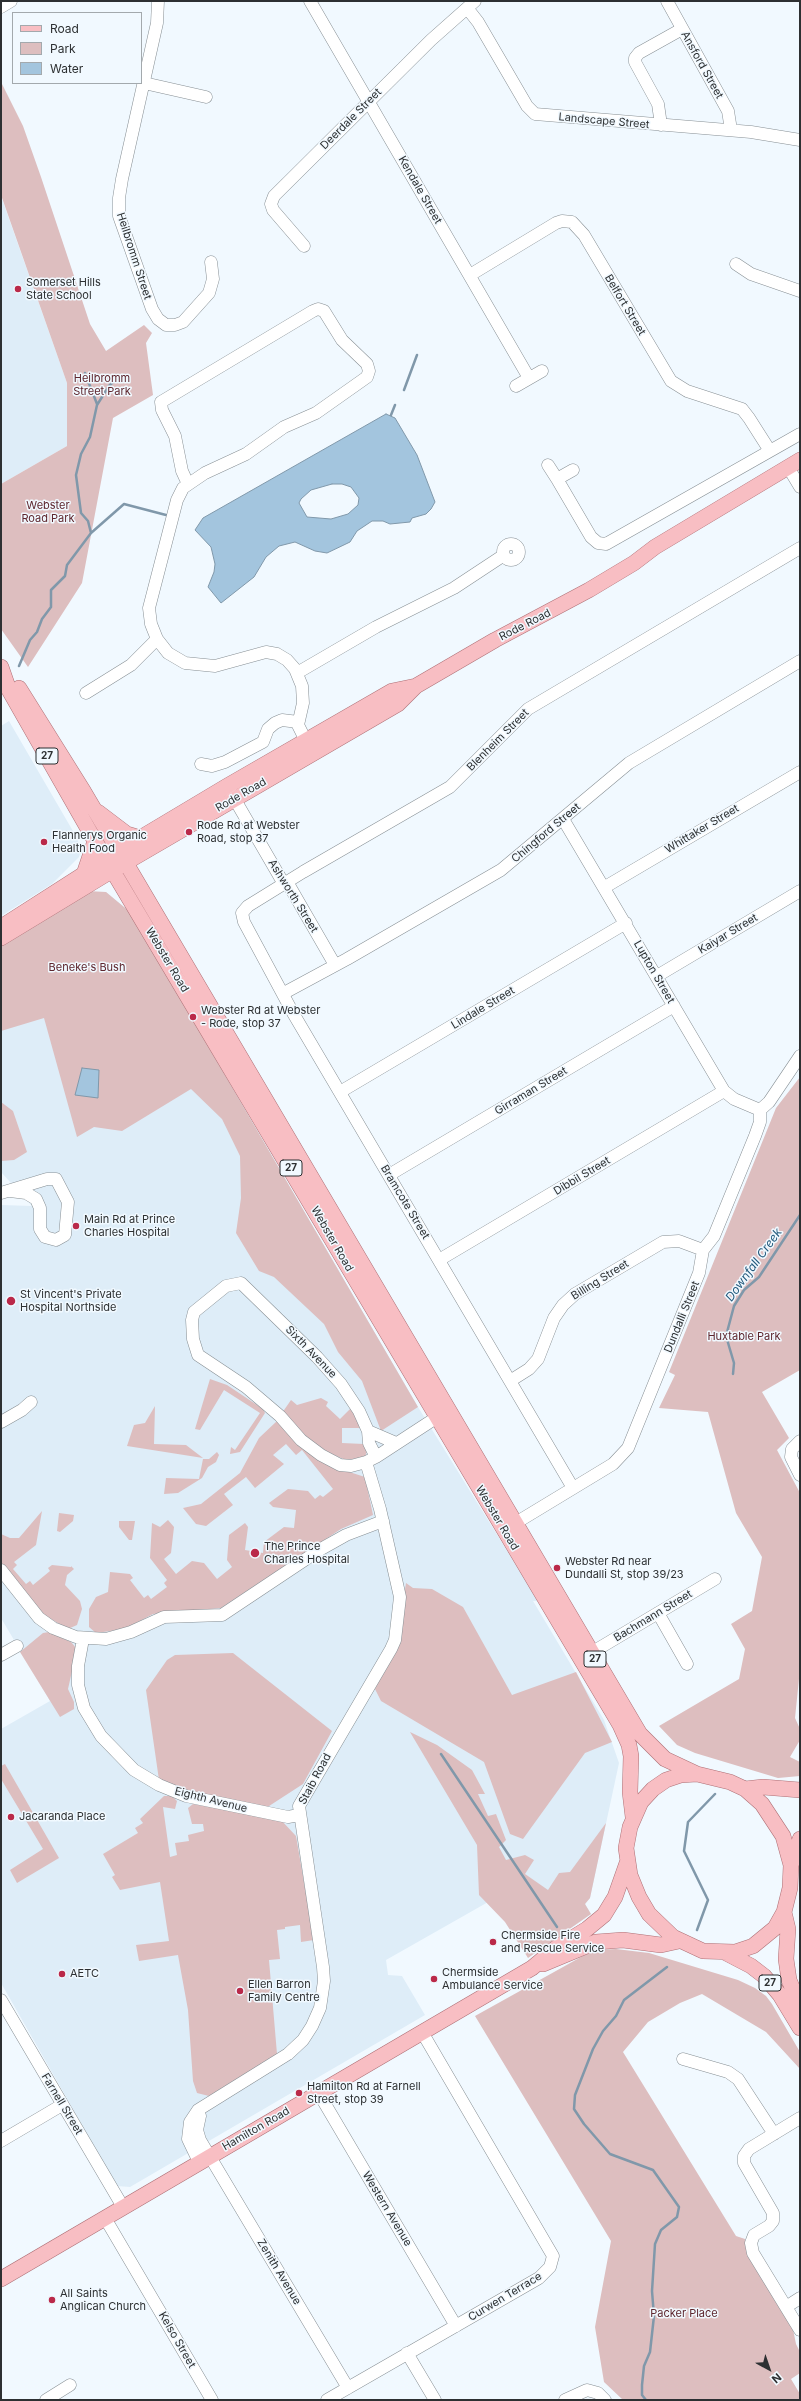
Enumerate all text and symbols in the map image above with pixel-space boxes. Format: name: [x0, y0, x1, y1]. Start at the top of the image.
legend: [12, 12, 142, 84]
text: Road: [50, 21, 79, 36]
street label: Ansford Street: [678, 29, 726, 101]
text: Park: [50, 41, 76, 56]
text: Water: [50, 61, 83, 76]
street label: Deerdale Street: [318, 86, 384, 152]
street label: Landscape Street: [558, 110, 650, 132]
street label: Kendale Street: [395, 154, 445, 226]
street label: Heilbromm Street: [114, 211, 154, 301]
street label: Belfort Street: [602, 272, 648, 338]
place label: Somerset Hills State School: [26, 276, 101, 302]
marker: Somerset Hills State School: [13, 284, 23, 294]
park label: Heilbromm Street Park: [73, 372, 131, 398]
park label: Webster Road Park: [21, 499, 75, 525]
street label: Rode Road: [497, 606, 553, 644]
street label: Blenheim Street: [464, 706, 532, 774]
road number: 27: [36, 748, 58, 764]
street label: Rode Road: [213, 775, 269, 815]
street label: Chingford Street: [509, 800, 583, 866]
street label: Whittaker Street: [663, 802, 741, 856]
place label: Rode Rd at Webster Road, stop 37: [197, 819, 300, 845]
marker: Rode Rd at Webster Road, stop 37: [184, 827, 194, 837]
place label: Flannerys Organic Health Food: [52, 829, 147, 855]
marker: Flannerys Organic Health Food: [39, 837, 49, 847]
street label: Ashworth Street: [265, 857, 321, 935]
street label: Kaiyar Street: [696, 911, 760, 957]
street label: Webster Road: [143, 925, 191, 995]
street label: Lupton Street: [631, 938, 677, 1006]
park label: Beneke's Bush: [49, 961, 125, 975]
street label: Lindale Street: [449, 984, 517, 1032]
place label: Webster Rd at Webster - Rode, stop 37: [201, 1004, 320, 1030]
marker: Webster Rd at Webster - Rode, stop 37: [188, 1012, 198, 1022]
street label: Girraman Street: [492, 1064, 570, 1118]
street label: Dibbil Street: [551, 1154, 613, 1198]
road number: 27: [280, 1160, 302, 1176]
street label: Bramcote Street: [378, 1163, 432, 1241]
street label: Webster Road: [308, 1204, 356, 1274]
place label: Main Rd at Prince Charles Hospital: [84, 1213, 175, 1239]
marker: Main Rd at Prince Charles Hospital: [71, 1221, 81, 1231]
water label: Downfall Creek: [723, 1226, 785, 1304]
street label: Billing Street: [569, 1257, 631, 1303]
street label: Dundalli Street: [662, 1279, 702, 1355]
place label: St Vincent's Private Hospital Northside: [20, 1288, 122, 1314]
marker: St Vincent's Private Hospital Northside: [5, 1295, 17, 1307]
street label: Sixth Avenue: [283, 1323, 339, 1381]
park label: Huxtable Park: [707, 1330, 781, 1344]
street label: Webster Road: [473, 1483, 521, 1553]
place label: The Prince Charles Hospital: [264, 1540, 349, 1566]
marker: The Prince Charles Hospital: [249, 1547, 261, 1559]
place label: Webster Rd near Dundalli St, stop 39/23: [565, 1555, 684, 1581]
marker: Webster Rd near Dundalli St, stop 39/23: [552, 1563, 562, 1573]
street label: Bachmann Street: [611, 1587, 695, 1645]
road number: 27: [584, 1651, 606, 1667]
street label: Staib Road: [296, 1751, 334, 1807]
street label: Eighth Avenue: [173, 1785, 249, 1815]
place label: Jacaranda Place: [19, 1810, 105, 1824]
marker: Jacaranda Place: [6, 1812, 16, 1822]
place label: Chermside Fire and Rescue Service: [501, 1929, 604, 1955]
marker: Chermside Fire and Rescue Service: [488, 1937, 498, 1947]
place label: Chermside Ambulance Service: [442, 1966, 543, 1992]
place label: AETC: [70, 1967, 99, 1981]
marker: AETC: [57, 1969, 67, 1979]
marker: Chermside Ambulance Service: [429, 1974, 439, 1984]
road number: 27: [759, 1975, 781, 1991]
place label: Ellen Barron Family Centre: [248, 1978, 320, 2004]
marker: Ellen Barron Family Centre: [235, 1986, 245, 1996]
street label: Farnell Street: [39, 2071, 85, 2137]
place label: Hamilton Rd at Farnell Street, stop 39: [307, 2080, 421, 2106]
marker: Hamilton Rd at Farnell Street, stop 39: [294, 2088, 304, 2098]
street label: Hamilton Road: [220, 2104, 292, 2154]
street label: Western Avenue: [359, 2169, 415, 2249]
street label: Zenith Avenue: [254, 2237, 304, 2307]
street label: Curwen Terrace: [466, 2270, 544, 2324]
place label: All Saints Anglican Church: [60, 2287, 146, 2313]
marker: All Saints Anglican Church: [47, 2295, 57, 2305]
park label: Packer Place: [650, 2307, 718, 2321]
street label: Kelso Street: [156, 2310, 198, 2370]
north arrow: [749, 2349, 789, 2389]
text: N: [769, 2370, 784, 2386]

